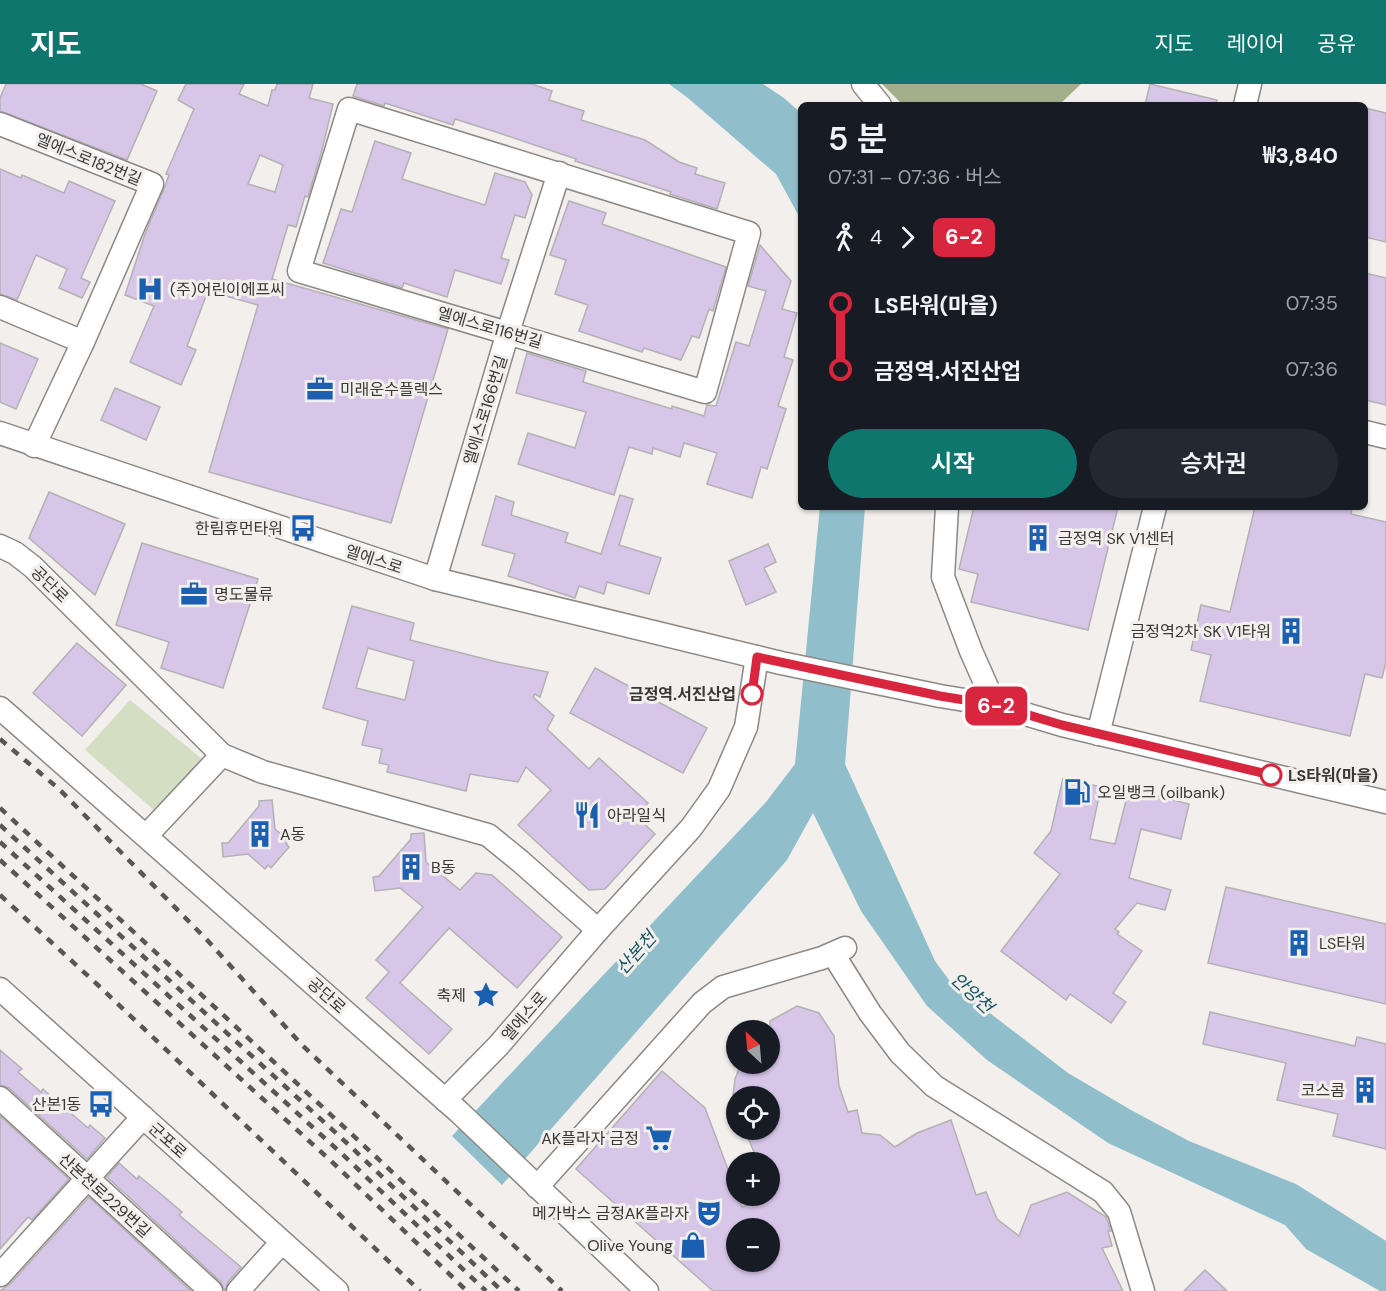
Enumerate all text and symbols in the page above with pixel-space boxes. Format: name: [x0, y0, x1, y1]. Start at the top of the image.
text: 지도: [30, 26, 82, 63]
text: 지도: [1155, 30, 1193, 58]
text: 레이어: [1226, 30, 1284, 58]
text: 공유: [1317, 30, 1356, 58]
text: 5 분: [828, 117, 887, 160]
street label: 엘에스로182번길: [33, 129, 145, 190]
text: ₩3,840: [1263, 141, 1338, 170]
text: 07:31 – 07:36 · 버스: [828, 164, 1002, 190]
icon: walk: [828, 221, 861, 254]
icon: forward: [891, 221, 924, 254]
text: 6-2: [945, 223, 983, 251]
text: 4: [870, 224, 882, 250]
hospital icon: (주)어린이에프씨: [135, 274, 165, 304]
place label: (주)어린이에프씨: [170, 279, 285, 300]
text: 07:35: [1286, 290, 1338, 316]
text: LS타워(마을): [874, 291, 998, 320]
street label: 엘에스로116번길: [435, 302, 545, 353]
street label: 엘에스로166번길: [459, 353, 512, 467]
text: 07:36: [1286, 356, 1338, 382]
text: 금정역.서진산업: [874, 357, 1021, 386]
office icon: 미래운수플렉스: [305, 374, 335, 404]
place label: 미래운수플렉스: [340, 379, 443, 400]
button: 시작: [828, 429, 1077, 498]
button: 승차권: [1089, 429, 1338, 498]
bus stop icon: 한림휴먼타워: [288, 513, 318, 543]
place label: 한림휴먼타워: [195, 518, 283, 539]
building icon: 금정역 SK V1센터: [1023, 523, 1053, 553]
place label: 금정역 SK V1센터: [1058, 528, 1174, 549]
street label: 엘에스로: [343, 540, 405, 579]
street label: 공단로: [26, 561, 73, 607]
office icon: 명도물류: [179, 579, 209, 609]
place label: 명도물류: [214, 584, 273, 605]
building icon: 금정역2차 SK V1타워: [1276, 616, 1306, 646]
place label: 금정역2차 SK V1타워: [1131, 621, 1271, 642]
marker: 금정역.서진산업: [741, 683, 763, 705]
place label: 금정역.서진산업: [629, 684, 736, 705]
line badge: 6-2: [962, 686, 1030, 726]
text: 6-2: [977, 692, 1015, 720]
marker: LS타워(마을): [1260, 764, 1282, 786]
place label: LS타워(마을): [1288, 765, 1378, 786]
fuel station icon: 오일뱅크 (oilbank): [1062, 777, 1092, 807]
place label: 오일뱅크 (oilbank): [1097, 782, 1225, 803]
restaurant icon: 아라일식: [572, 800, 602, 830]
place label: 아라일식: [607, 805, 666, 826]
building icon: A동: [245, 819, 275, 849]
place label: A동: [280, 824, 306, 845]
building icon: B동: [396, 852, 426, 882]
place label: B동: [431, 857, 456, 878]
water label: 산본천: [610, 925, 663, 979]
building icon: LS타워: [1284, 928, 1314, 958]
place label: LS타워: [1319, 933, 1366, 954]
water label: 안양천: [946, 967, 1000, 1020]
street label: 공단로: [303, 973, 350, 1018]
place icon: 축제: [471, 980, 501, 1010]
place label: 축제: [437, 985, 466, 1006]
street label: 엘에스로: [497, 987, 552, 1045]
north arrow: [726, 1020, 780, 1074]
map controls: [726, 1020, 780, 1272]
building icon: 코스콤: [1350, 1075, 1380, 1105]
place label: 코스콤: [1301, 1080, 1345, 1101]
button: locate: [726, 1086, 780, 1140]
bus stop icon: 산본1동: [86, 1089, 116, 1119]
place label: 산본1동: [32, 1094, 81, 1115]
street label: 군포로: [144, 1118, 191, 1163]
supermarket icon: AK플라자 금정: [644, 1123, 674, 1153]
place label: AK플라자 금정: [541, 1128, 639, 1149]
street label: 산본천로229번길: [54, 1149, 155, 1242]
button: +: [726, 1152, 780, 1206]
theatre icon: 메가박스 금정AK플라자: [694, 1198, 724, 1228]
place label: 메가박스 금정AK플라자: [532, 1203, 689, 1224]
button: −: [726, 1218, 780, 1272]
shop icon: Olive Young: [678, 1230, 708, 1260]
place label: Olive Young: [587, 1235, 673, 1256]

